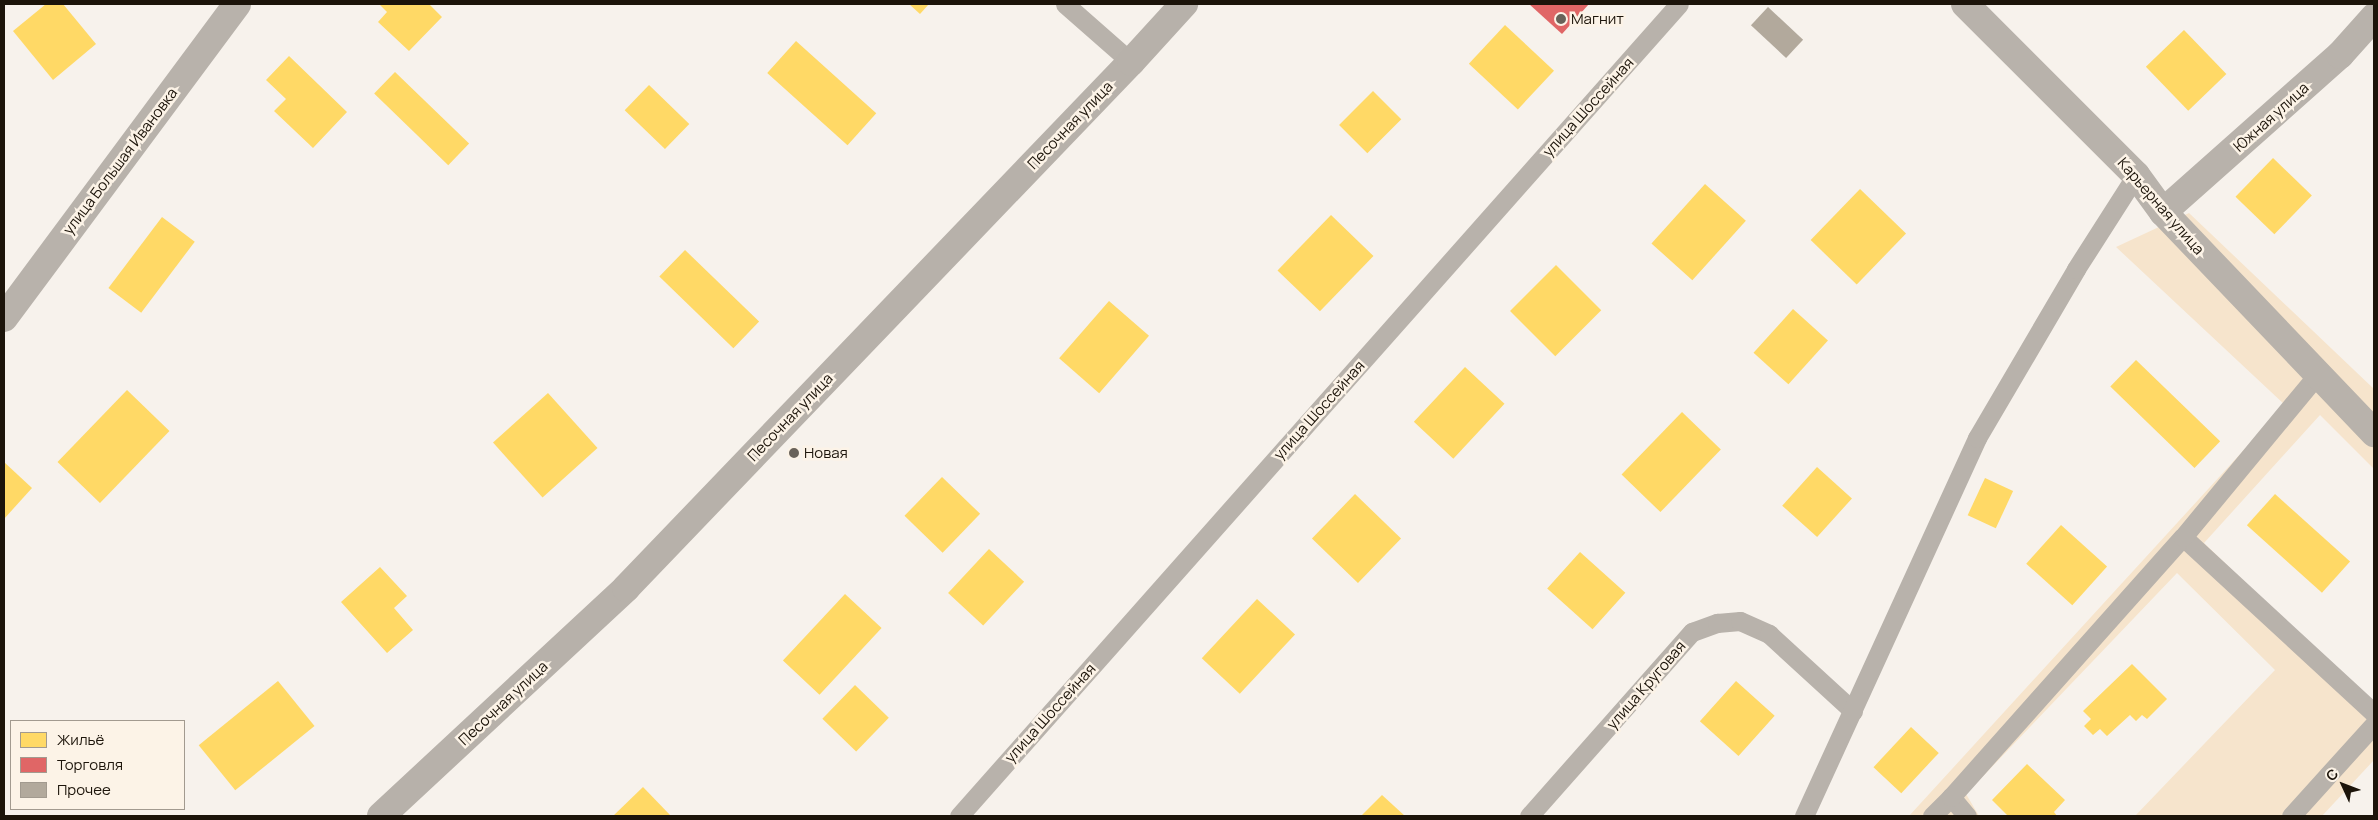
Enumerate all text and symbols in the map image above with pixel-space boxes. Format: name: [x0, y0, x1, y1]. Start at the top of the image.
place label: Магнит: [1571, 10, 1624, 28]
marker: Магнит: [1555, 13, 1567, 25]
street label: улица Шоссейная: [1539, 54, 1637, 160]
street label: Песочная улица: [1024, 77, 1116, 173]
street label: Южная улица: [2230, 79, 2312, 155]
street label: улица Большая Ивановка: [59, 84, 181, 238]
street label: Карьерная улица: [2114, 154, 2208, 258]
street label: улица Шоссейная: [1270, 357, 1368, 463]
street label: Песочная улица: [744, 369, 836, 465]
place label: Новая: [804, 444, 848, 462]
marker: Новая: [788, 447, 800, 459]
street label: улица Круговая: [1603, 637, 1689, 733]
street label: Песочная улица: [455, 657, 551, 749]
street label: улица Шоссейная: [1001, 660, 1099, 766]
legend: [10, 720, 185, 810]
text: Жильё: [57, 729, 104, 750]
text: Торговля: [57, 754, 123, 775]
north arrow: [2318, 760, 2368, 810]
text: С: [2321, 764, 2342, 785]
text: Прочее: [57, 779, 111, 800]

